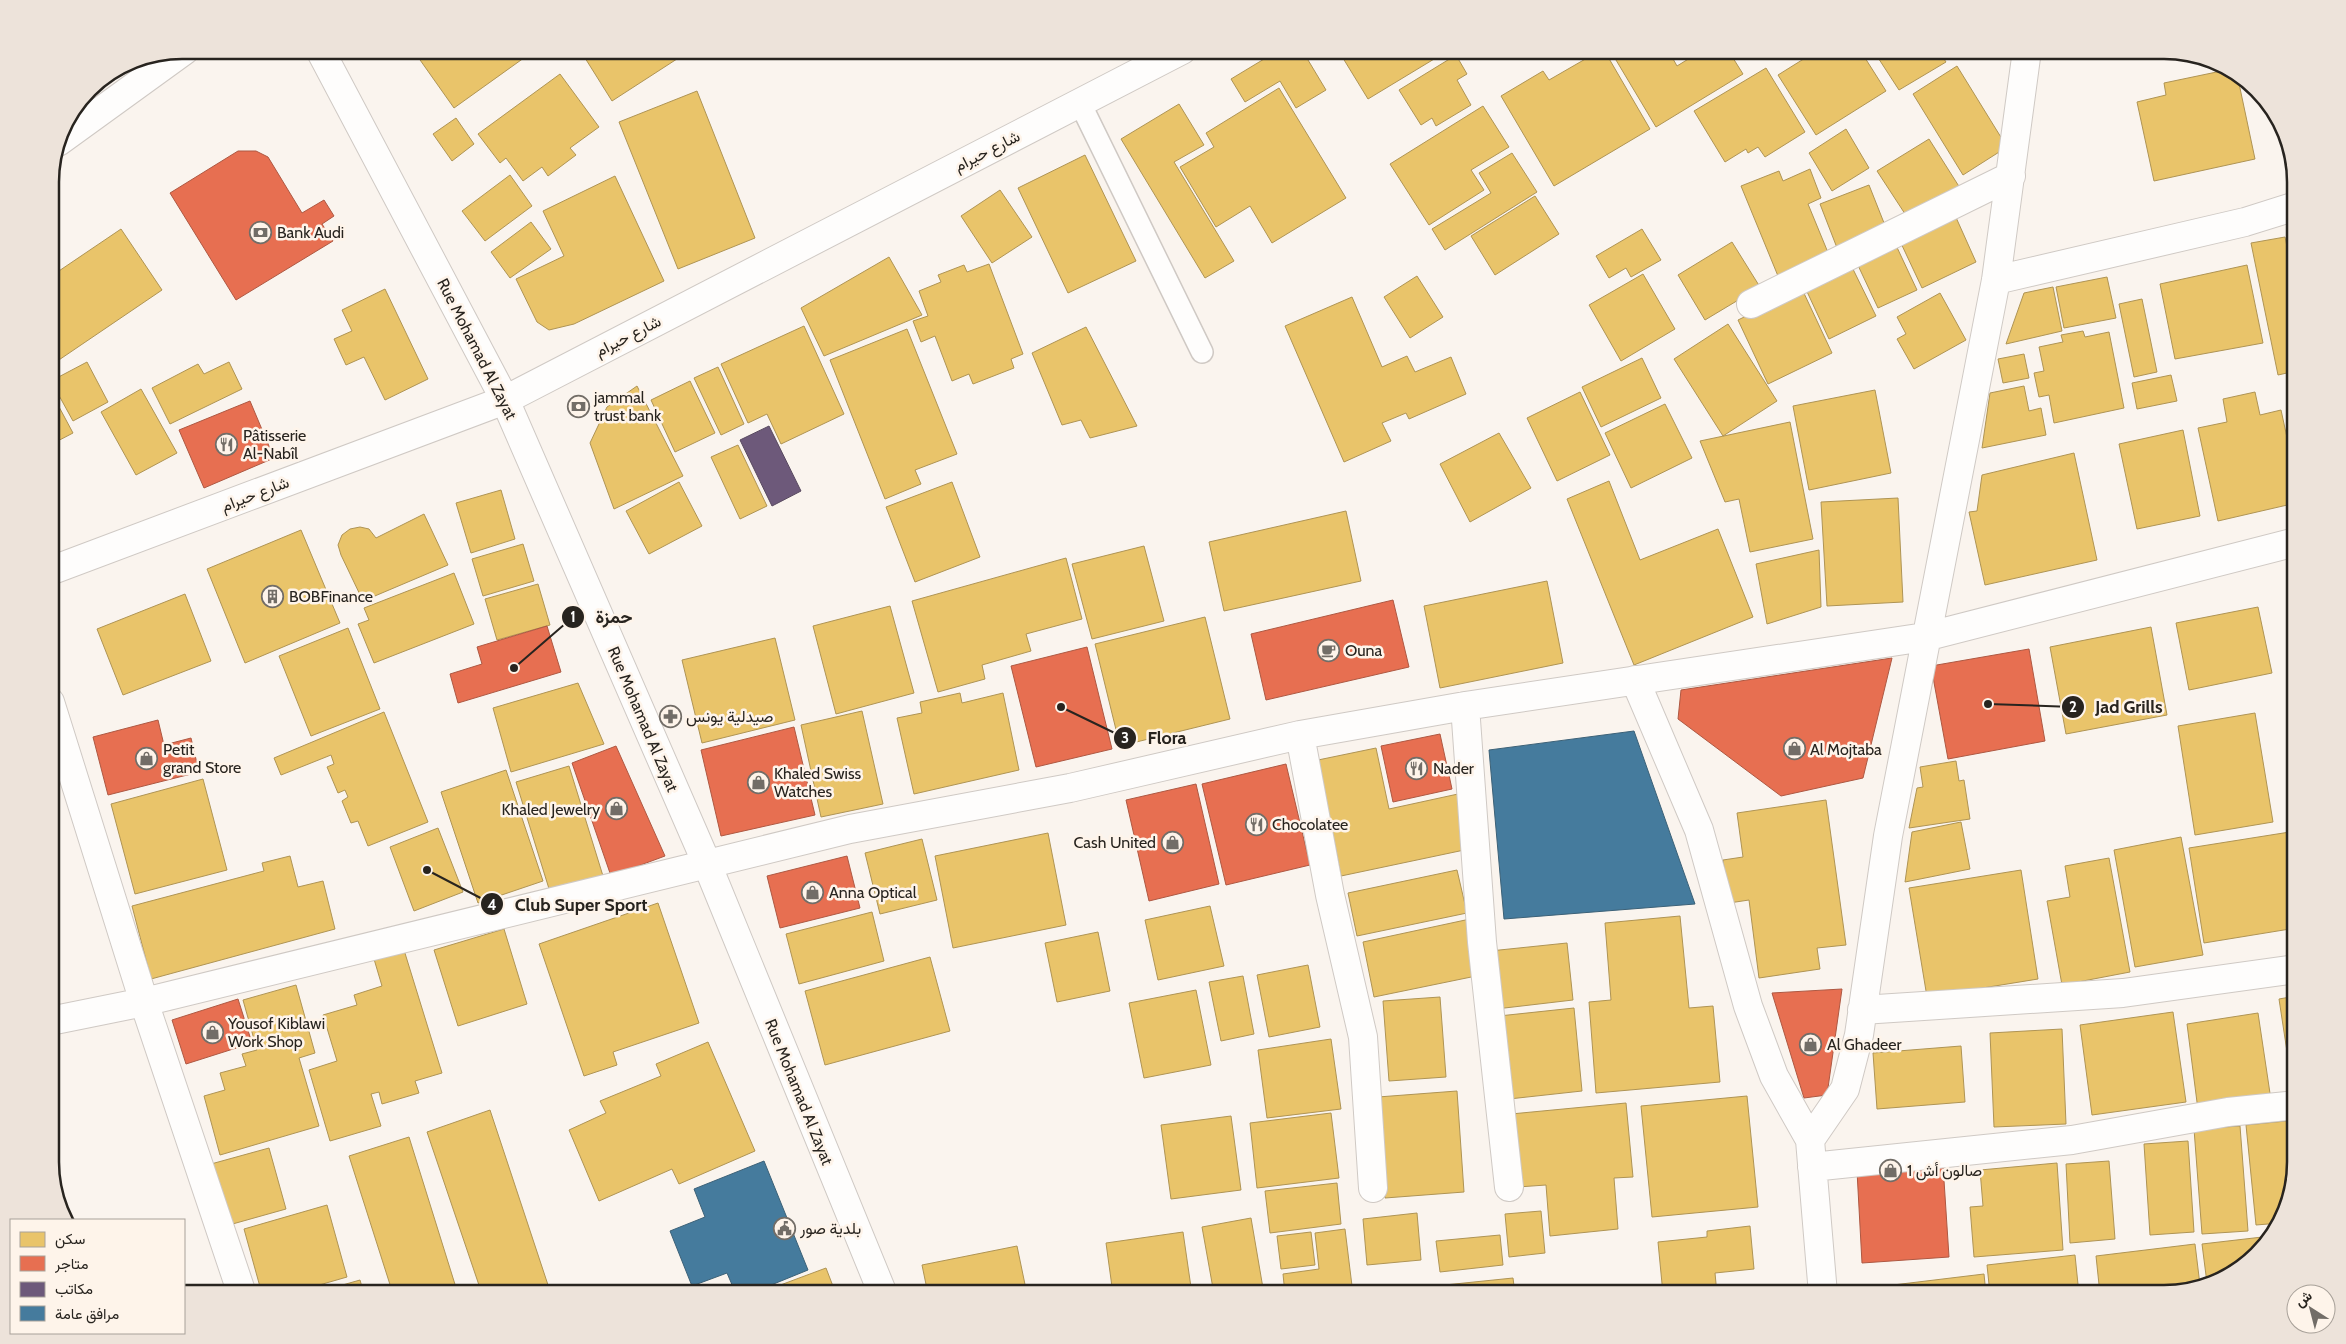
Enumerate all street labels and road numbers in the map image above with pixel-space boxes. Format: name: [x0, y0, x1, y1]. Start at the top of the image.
street label: شارع حيرام: [951, 126, 1024, 177]
street label: Rue Mohamad Al Zayat: [433, 275, 521, 423]
street label: شارع حيرام: [592, 311, 665, 362]
street label: شارع حيرام: [218, 472, 292, 517]
street label: Rue Mohamad Al Zayat: [604, 644, 682, 795]
street label: Rue Mohamad Al Zayat: [761, 1016, 837, 1168]

